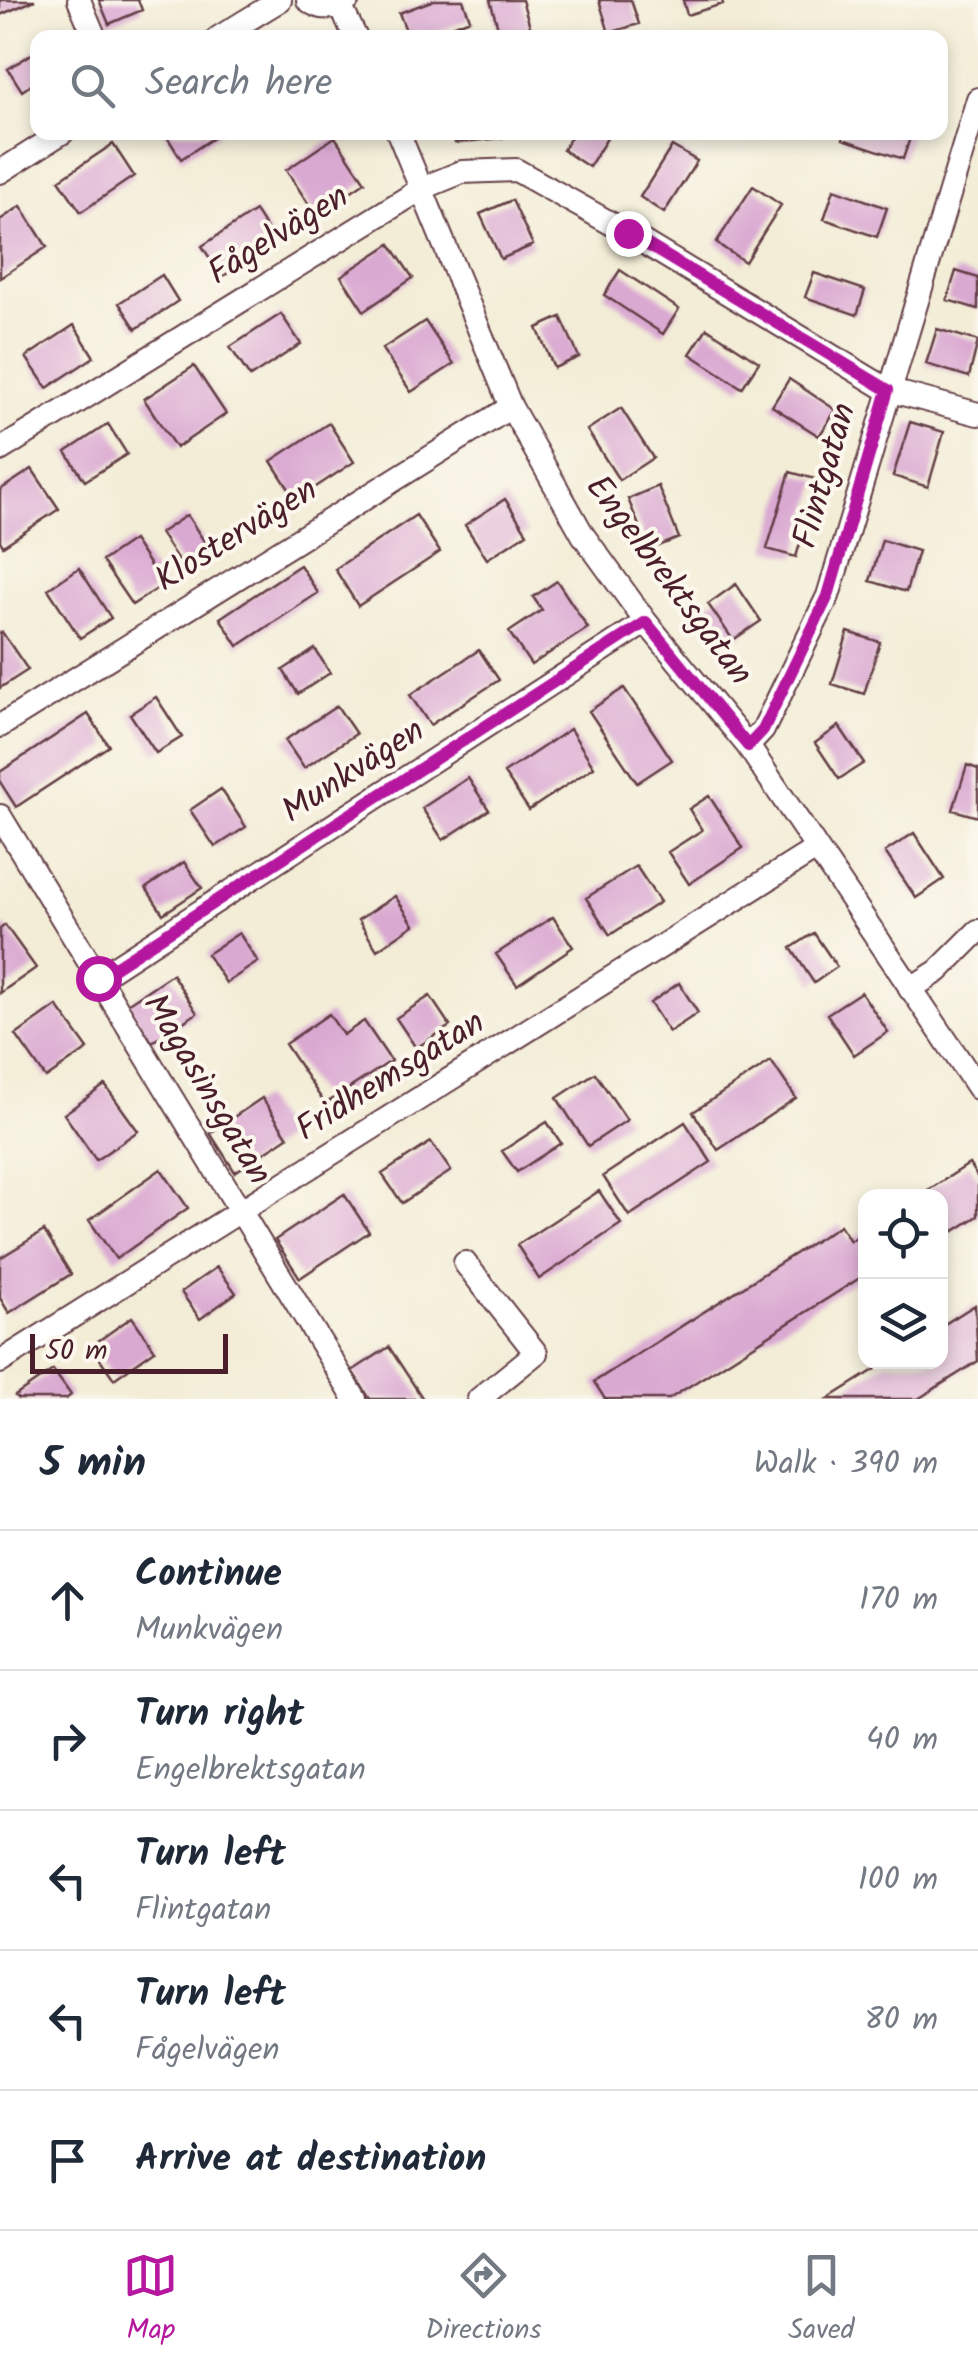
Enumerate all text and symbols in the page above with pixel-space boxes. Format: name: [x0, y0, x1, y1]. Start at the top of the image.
search box: [30, 30, 948, 140]
text: Search here: [145, 55, 332, 115]
icon: search: [65, 58, 120, 113]
street label: Fågelvägen: [197, 170, 361, 302]
route end: [606, 211, 652, 257]
street label: Flintgatan: [779, 397, 873, 555]
street label: Engelbrektsgatan: [570, 463, 766, 699]
street label: Klostervägen: [144, 464, 330, 608]
street label: Munkvägen: [271, 704, 437, 840]
route start: [76, 956, 122, 1002]
street label: Magasinsgatan: [126, 983, 286, 1197]
street label: Fridhemsgatan: [285, 996, 497, 1158]
map controls: [858, 1189, 948, 1369]
button: locate: [858, 1189, 948, 1279]
button: layers: [858, 1279, 948, 1369]
scale bar: [30, 1329, 228, 1374]
text: 50 m: [45, 1329, 108, 1374]
text: 5 min: [40, 1431, 146, 1498]
text: Walk · 390 m: [754, 1439, 938, 1490]
text: Continue: [135, 1545, 282, 1605]
icon: ahead: [40, 1573, 95, 1628]
text: 170 m: [859, 1575, 938, 1626]
text: Munkvägen: [135, 1605, 283, 1656]
text: Turn right: [135, 1685, 304, 1745]
icon: right: [40, 1713, 95, 1768]
text: 40 m: [866, 1715, 938, 1766]
text: Engelbrektsgatan: [135, 1745, 366, 1796]
text: Turn left: [135, 1825, 286, 1885]
icon: left: [40, 1853, 95, 1908]
text: 100 m: [858, 1855, 938, 1906]
text: Flintgatan: [135, 1885, 271, 1936]
text: Turn left: [135, 1965, 286, 2025]
icon: left: [40, 1993, 95, 2048]
text: 80 m: [864, 1995, 938, 2046]
text: Fågelvägen: [135, 2025, 280, 2076]
text: Arrive at destination: [135, 2130, 486, 2190]
icon: arrive: [40, 2133, 95, 2188]
tab: Map: [123, 2248, 178, 2353]
tab: Directions: [425, 2248, 541, 2353]
tab: Saved: [788, 2248, 855, 2353]

